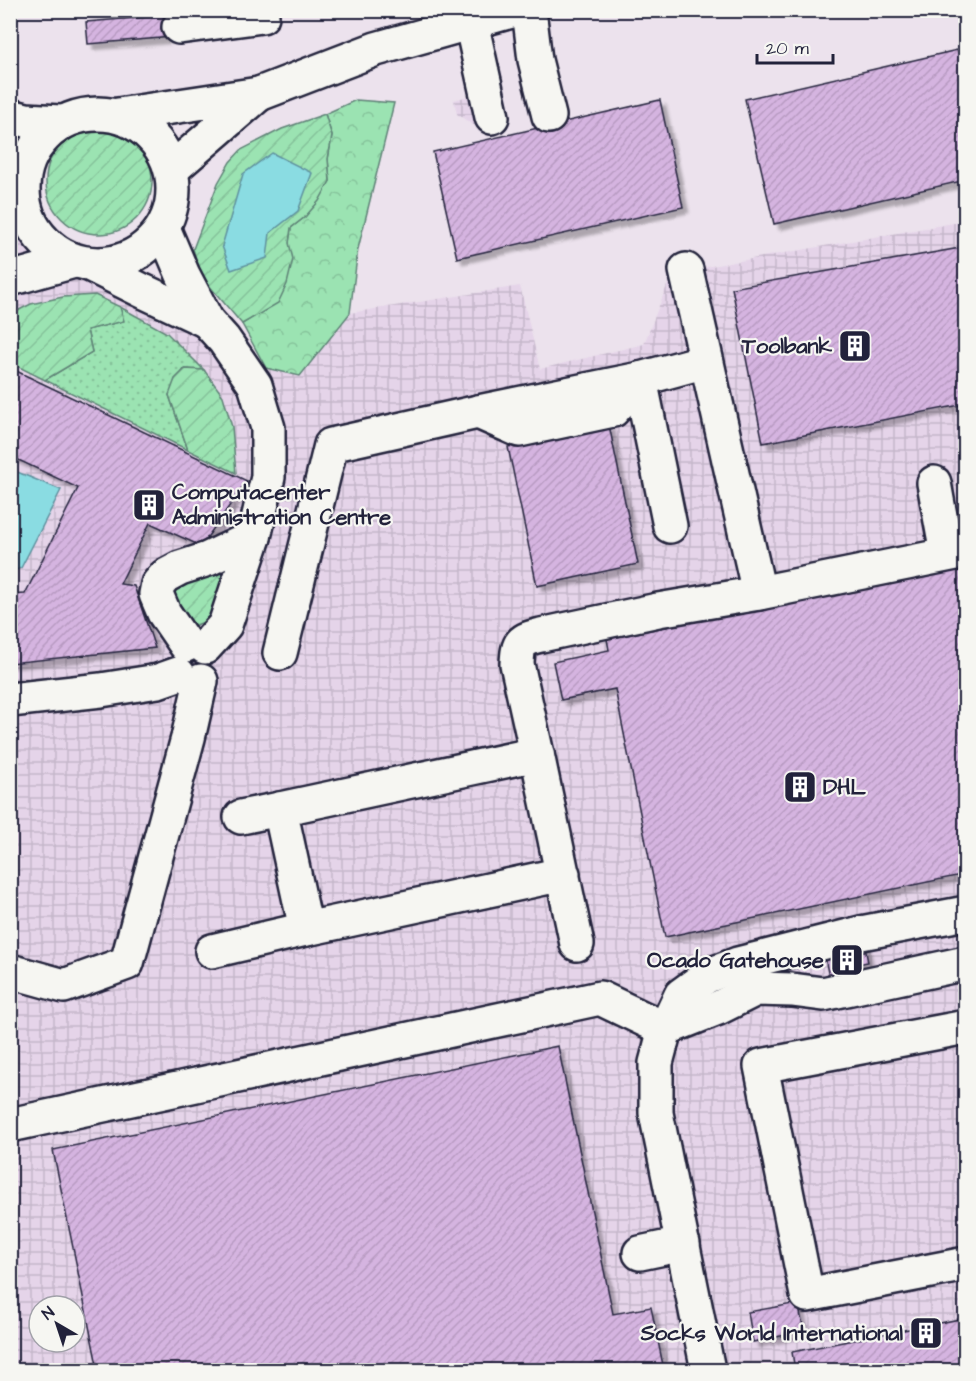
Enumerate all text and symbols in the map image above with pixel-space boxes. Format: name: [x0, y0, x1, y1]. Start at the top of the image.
scale bar: [757, 27, 834, 65]
text: 20 m: [766, 36, 809, 61]
building icon: Toolbank: [837, 328, 873, 364]
place label: Toolbank: [741, 331, 832, 362]
place label: Computacenter Administration Centre: [172, 477, 391, 533]
building icon: Computacenter Administration Centre: [131, 487, 167, 523]
building icon: DHL: [782, 769, 818, 805]
place label: DHL: [823, 772, 867, 803]
building icon: Ocado Gatehouse: [829, 942, 865, 978]
place label: Ocado Gatehouse: [647, 945, 824, 976]
north arrow: [27, 1294, 87, 1354]
text: N: [37, 1301, 59, 1325]
building icon: Socks World International: [908, 1315, 944, 1351]
place label: Socks World International: [640, 1318, 904, 1349]

